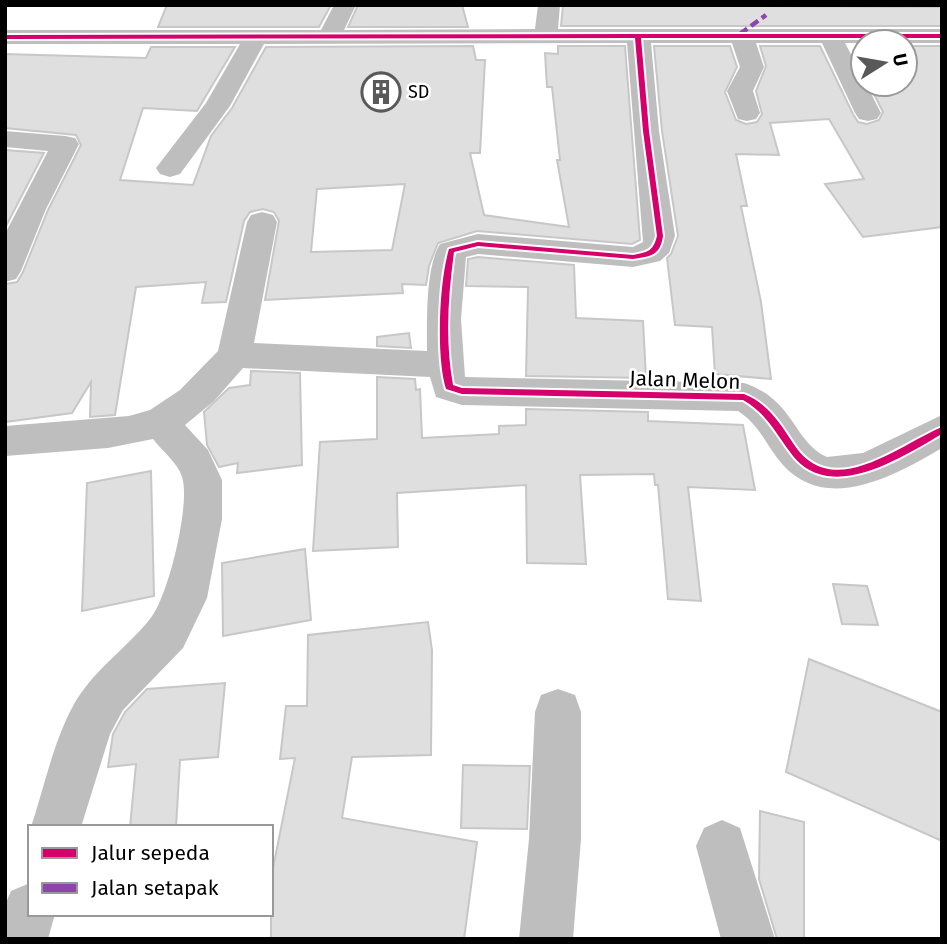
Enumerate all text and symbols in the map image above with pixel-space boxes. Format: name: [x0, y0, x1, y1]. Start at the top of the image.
north arrow: [849, 28, 919, 98]
text: U: [888, 52, 913, 68]
building icon: SD: [360, 71, 402, 113]
place label: SD: [408, 81, 429, 103]
street label: Jalan Melon: [629, 365, 741, 395]
legend: [28, 825, 273, 916]
text: Jalur sepeda: [91, 840, 210, 866]
text: Jalan setapak: [91, 875, 219, 901]

